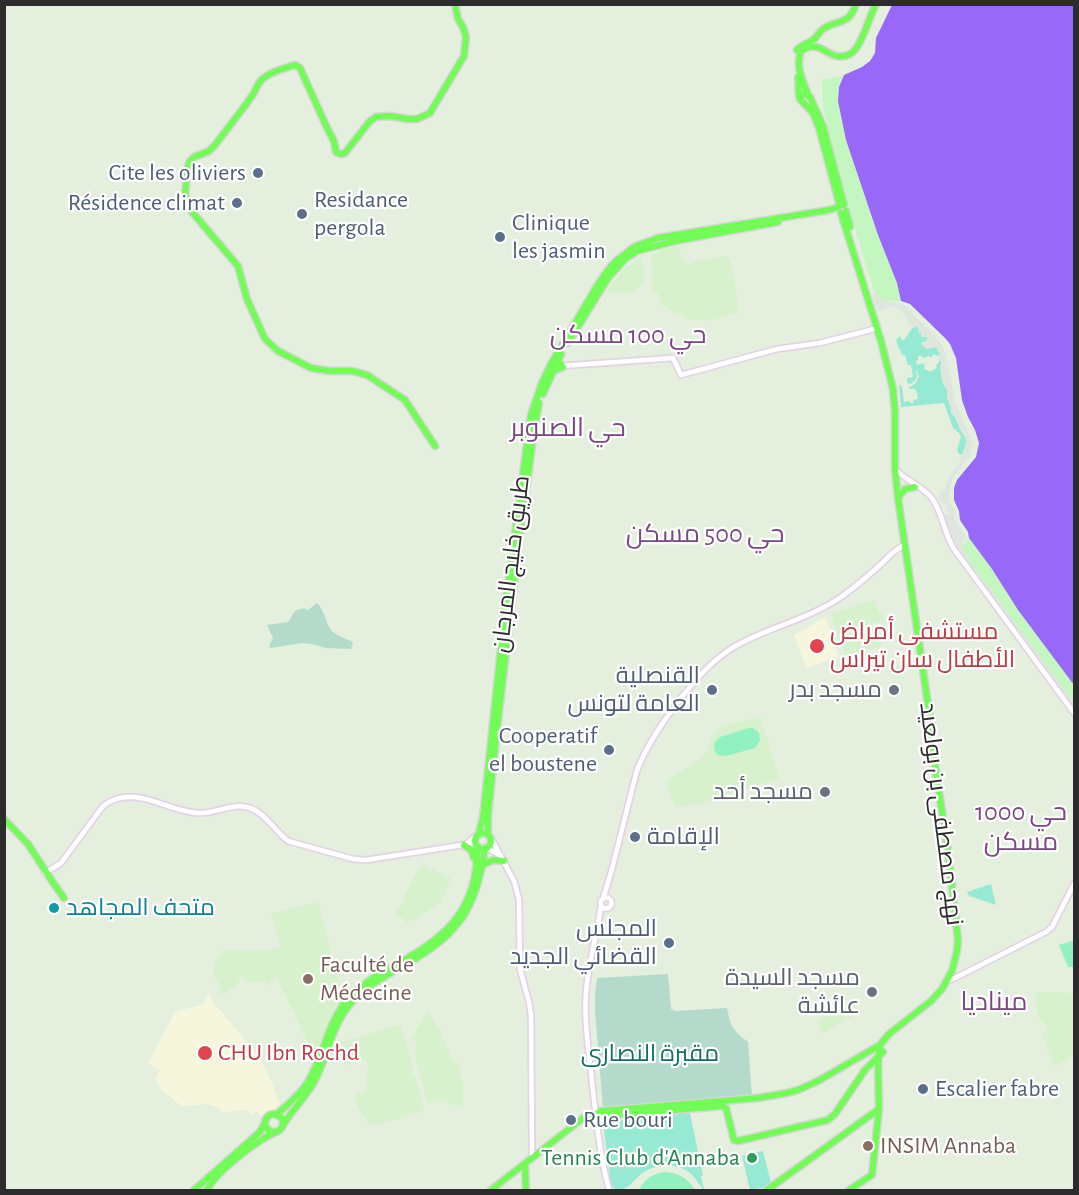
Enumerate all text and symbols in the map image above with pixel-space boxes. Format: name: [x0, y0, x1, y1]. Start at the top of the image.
place label: Cite les oliviers: [108, 159, 246, 187]
marker: Cite les oliviers: [251, 166, 265, 180]
place label: Residance pergola: [314, 186, 408, 242]
place label: Résidence climat: [68, 189, 225, 217]
marker: Résidence climat: [230, 196, 244, 210]
marker: Residance pergola: [295, 207, 309, 221]
place label: Clinique les jasmin: [512, 209, 606, 265]
marker: Clinique les jasmin: [493, 230, 507, 244]
district label: حي 100 مسكن: [550, 319, 706, 351]
district label: حي الصنوبر: [510, 412, 626, 444]
street label: طريق خليج المرجان: [486, 474, 536, 654]
district label: حي 500 مسكن: [626, 518, 784, 550]
place label: مستشفى أمراض الأطفال سان تيراس: [830, 618, 1015, 674]
marker: مستشفى أمراض الأطفال سان تيراس: [808, 637, 826, 655]
place label: القنصلية العامة لتونس: [567, 662, 700, 718]
place label: مسجد بدر: [789, 676, 882, 704]
marker: القنصلية العامة لتونس: [705, 683, 719, 697]
marker: مسجد بدر: [887, 683, 901, 697]
street label: نهج مصطفى بن بولعيد: [913, 701, 969, 927]
place label: Cooperatif el boustene: [489, 722, 597, 778]
marker: Cooperatif el boustene: [602, 743, 616, 757]
place label: مسجد أحد: [713, 778, 813, 806]
marker: مسجد أحد: [818, 785, 832, 799]
district label: حي 1000 مسكن: [975, 796, 1067, 858]
place label: الإقامة: [647, 823, 720, 851]
marker: الإقامة: [628, 830, 642, 844]
place label: متحف المجاهد: [66, 894, 215, 922]
marker: متحف المجاهد: [47, 901, 61, 915]
place label: المجلس القضائي الجديد: [510, 915, 657, 971]
marker: المجلس القضائي الجديد: [662, 936, 676, 950]
place label: Faculté de Médecine: [320, 951, 414, 1007]
place label: مسجد السيدة عائشة: [725, 964, 860, 1020]
marker: Faculté de Médecine: [301, 972, 315, 986]
marker: مسجد السيدة عائشة: [865, 985, 879, 999]
district label: ميناديا: [961, 986, 1027, 1018]
place label: CHU Ibn Rochd: [218, 1039, 359, 1067]
park label: مقبرة النصارى: [581, 1040, 719, 1068]
marker: CHU Ibn Rochd: [196, 1044, 214, 1062]
place label: Escalier fabre: [935, 1075, 1059, 1103]
marker: Escalier fabre: [916, 1082, 930, 1096]
place label: Rue bouri: [583, 1106, 673, 1134]
marker: Rue bouri: [564, 1113, 578, 1127]
place label: INSIM Annaba: [880, 1132, 1016, 1160]
marker: INSIM Annaba: [861, 1139, 875, 1153]
place label: Tennis Club d'Annaba: [541, 1144, 740, 1172]
marker: Tennis Club d'Annaba: [745, 1151, 759, 1165]

